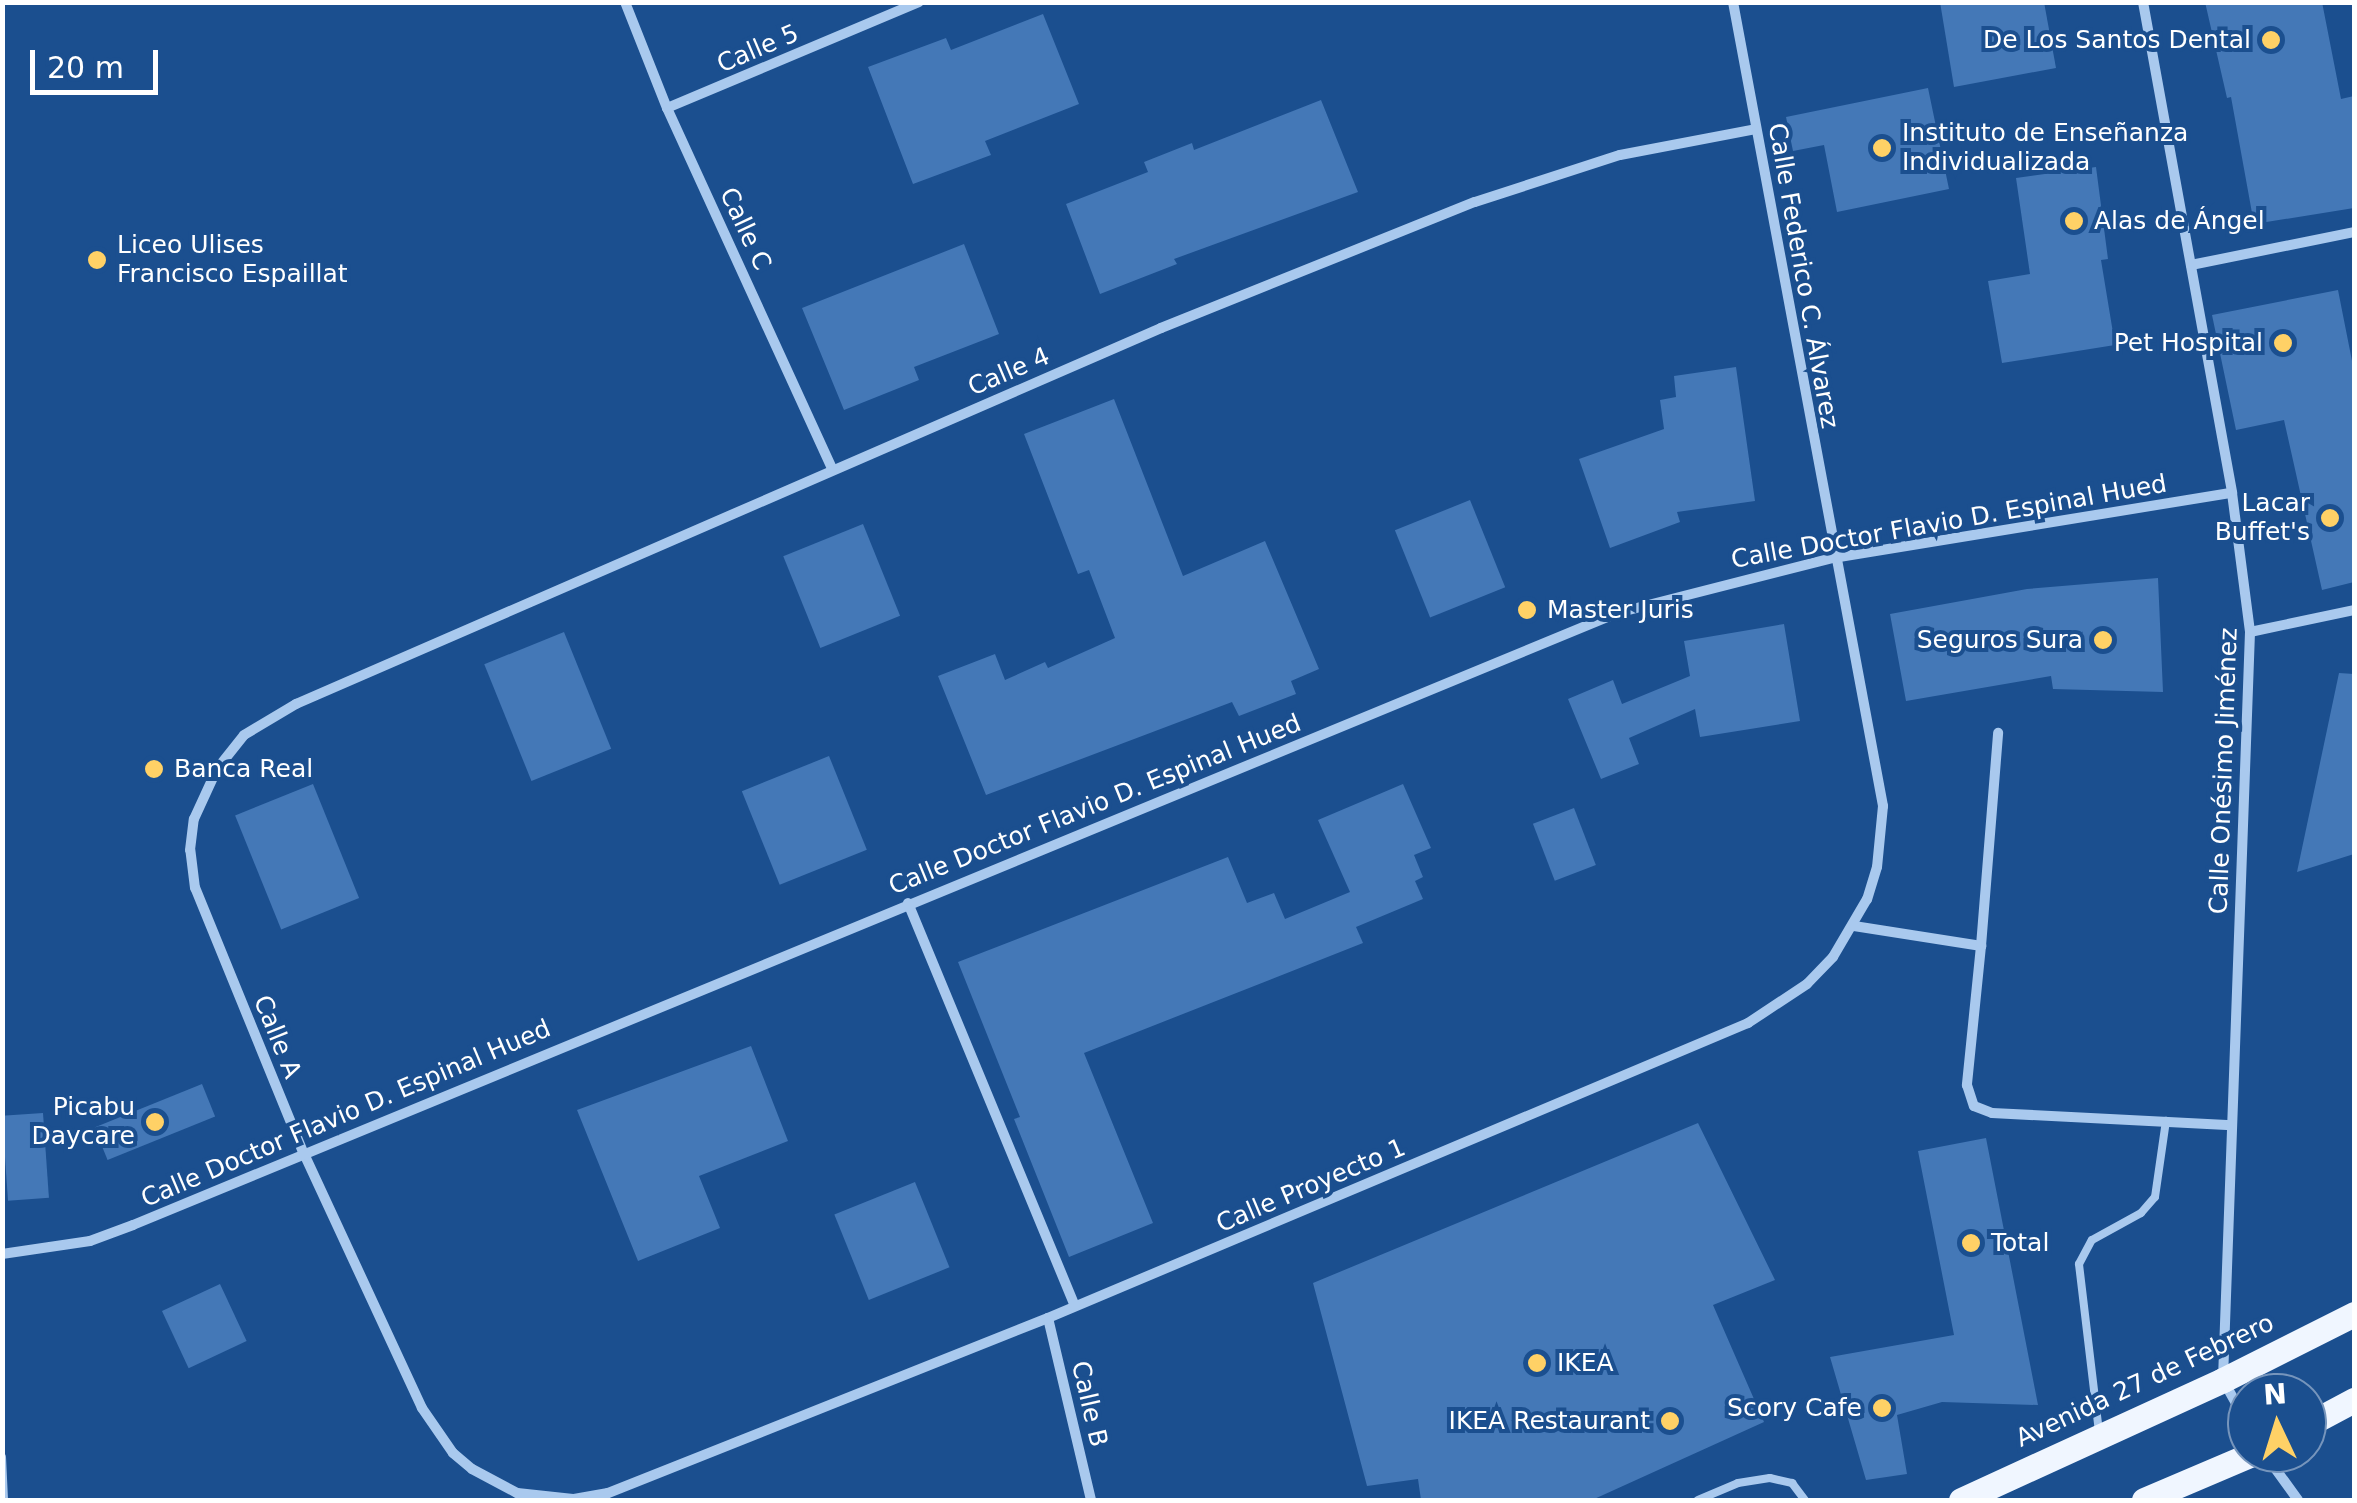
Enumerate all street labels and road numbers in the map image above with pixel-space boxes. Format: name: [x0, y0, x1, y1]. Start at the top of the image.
street label: Calle 5: [713, 18, 803, 80]
street label: Calle Federico C. Álvarez: [1761, 121, 1845, 431]
street label: Calle C: [713, 183, 777, 275]
street label: Calle 4: [964, 341, 1054, 403]
street label: Calle Doctor Flavio D. Espinal Hued: [1729, 469, 2169, 575]
street label: Calle Onésimo Jiménez: [2204, 627, 2244, 915]
street label: Calle Doctor Flavio D. Espinal Hued: [884, 708, 1306, 902]
street label: Calle A: [247, 991, 307, 1083]
street label: Calle Doctor Flavio D. Espinal Hued: [137, 1014, 555, 1214]
street label: Calle Proyecto 1: [1212, 1133, 1410, 1239]
street label: Avenida 27 de Febrero: [2011, 1308, 2279, 1454]
street label: Calle B: [1065, 1358, 1113, 1450]

